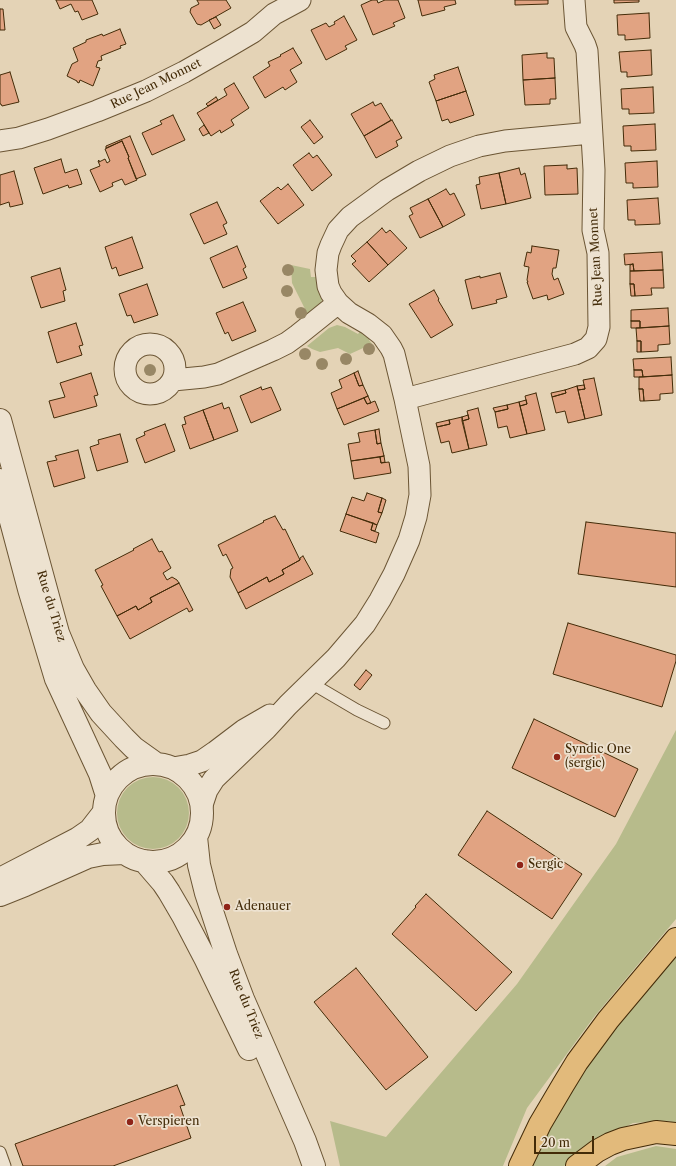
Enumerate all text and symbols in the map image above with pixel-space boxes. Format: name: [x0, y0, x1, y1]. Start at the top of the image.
street label: Rue Jean Monnet: [108, 56, 204, 112]
street label: Rue Jean Monnet: [586, 207, 606, 307]
street label: Rue du Triez: [33, 569, 69, 643]
place label: Syndic One (sergic): [565, 743, 631, 771]
marker: Syndic One (sergic): [552, 752, 562, 762]
place label: Sergic: [528, 858, 563, 872]
marker: Sergic: [515, 860, 525, 870]
place label: Adenauer: [235, 900, 291, 914]
marker: Adenauer: [222, 902, 232, 912]
street label: Rue du Triez: [225, 967, 267, 1041]
place label: Verspieren: [138, 1115, 199, 1129]
marker: Verspieren: [125, 1117, 135, 1127]
scale bar: [536, 1128, 596, 1154]
text: 20 m: [541, 1135, 570, 1150]

